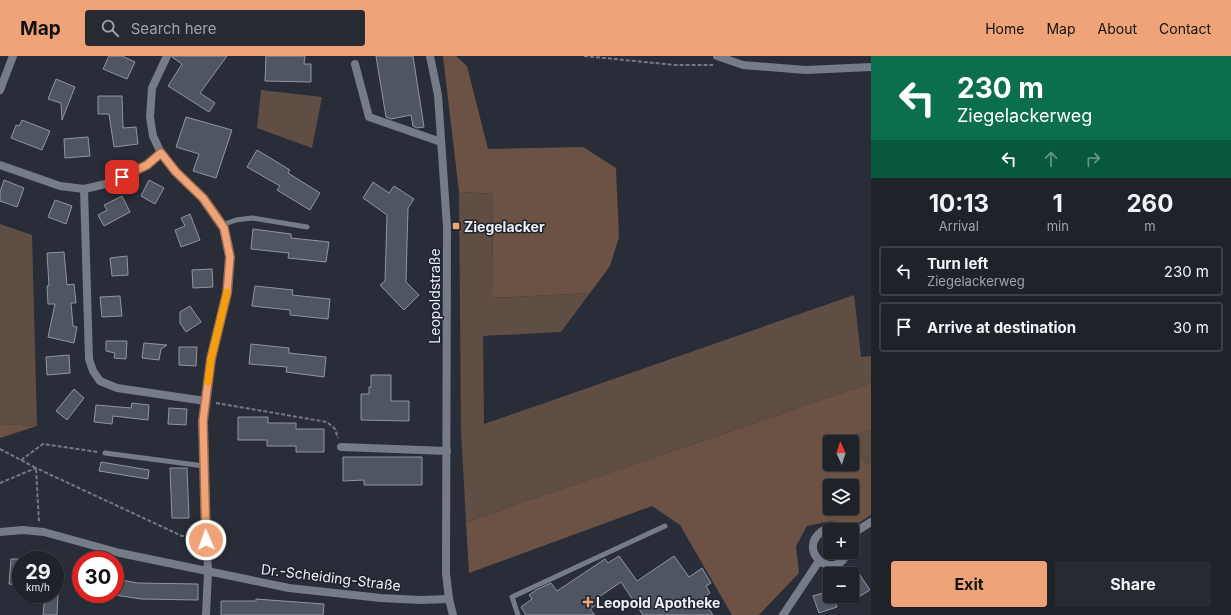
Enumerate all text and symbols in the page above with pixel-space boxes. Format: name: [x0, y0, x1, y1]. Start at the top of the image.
search box: [85, 10, 365, 46]
text: Map: [20, 17, 61, 40]
icon: search: [99, 17, 121, 39]
text: Search here: [131, 19, 216, 38]
text: Home: [985, 20, 1024, 37]
text: Map: [1046, 20, 1076, 37]
text: About: [1098, 20, 1137, 37]
text: Contact: [1159, 20, 1211, 37]
text: 230 m: [957, 71, 1044, 105]
icon: left: [891, 72, 943, 124]
text: Ziegelackerweg: [957, 105, 1092, 126]
icon: left: [998, 148, 1020, 170]
icon: ahead: [1040, 148, 1062, 170]
icon: right: [1082, 148, 1104, 170]
pin: [105, 160, 139, 194]
icon: arrive: [111, 166, 133, 188]
text: 10:13: [929, 189, 989, 218]
text: 1: [1053, 189, 1063, 218]
text: 260: [1126, 189, 1173, 218]
place label: Ziegelacker: [464, 218, 545, 235]
text: Arrival: [939, 218, 979, 234]
text: min: [1047, 218, 1069, 234]
text: m: [1144, 218, 1156, 234]
marker: Ziegelacker: [451, 221, 461, 231]
street label: Leopoldstraße: [426, 248, 443, 344]
text: Turn left: [927, 254, 988, 273]
icon: left: [893, 260, 915, 282]
text: 230 m: [1164, 262, 1209, 281]
text: Ziegelackerweg: [927, 273, 1025, 289]
icon: arrive: [893, 316, 915, 338]
text: Arrive at destination: [927, 318, 1076, 337]
text: 30 m: [1173, 318, 1209, 337]
north arrow: [823, 435, 859, 471]
map controls: [823, 435, 859, 603]
button: layers: [823, 479, 859, 515]
position arrow: [185, 519, 227, 561]
button: +: [823, 523, 859, 559]
speed limit sign: 30: [72, 551, 124, 603]
text: 29: [25, 560, 51, 584]
street label: Dr.-Scheiding-Straße: [260, 560, 402, 594]
button: Exit: [891, 561, 1047, 607]
button: Share: [1055, 561, 1211, 607]
button: −: [823, 567, 859, 603]
text: km/h: [26, 581, 50, 593]
place label: Leopold Apotheke: [596, 594, 720, 611]
marker: Leopold Apotheke: [583, 597, 593, 607]

